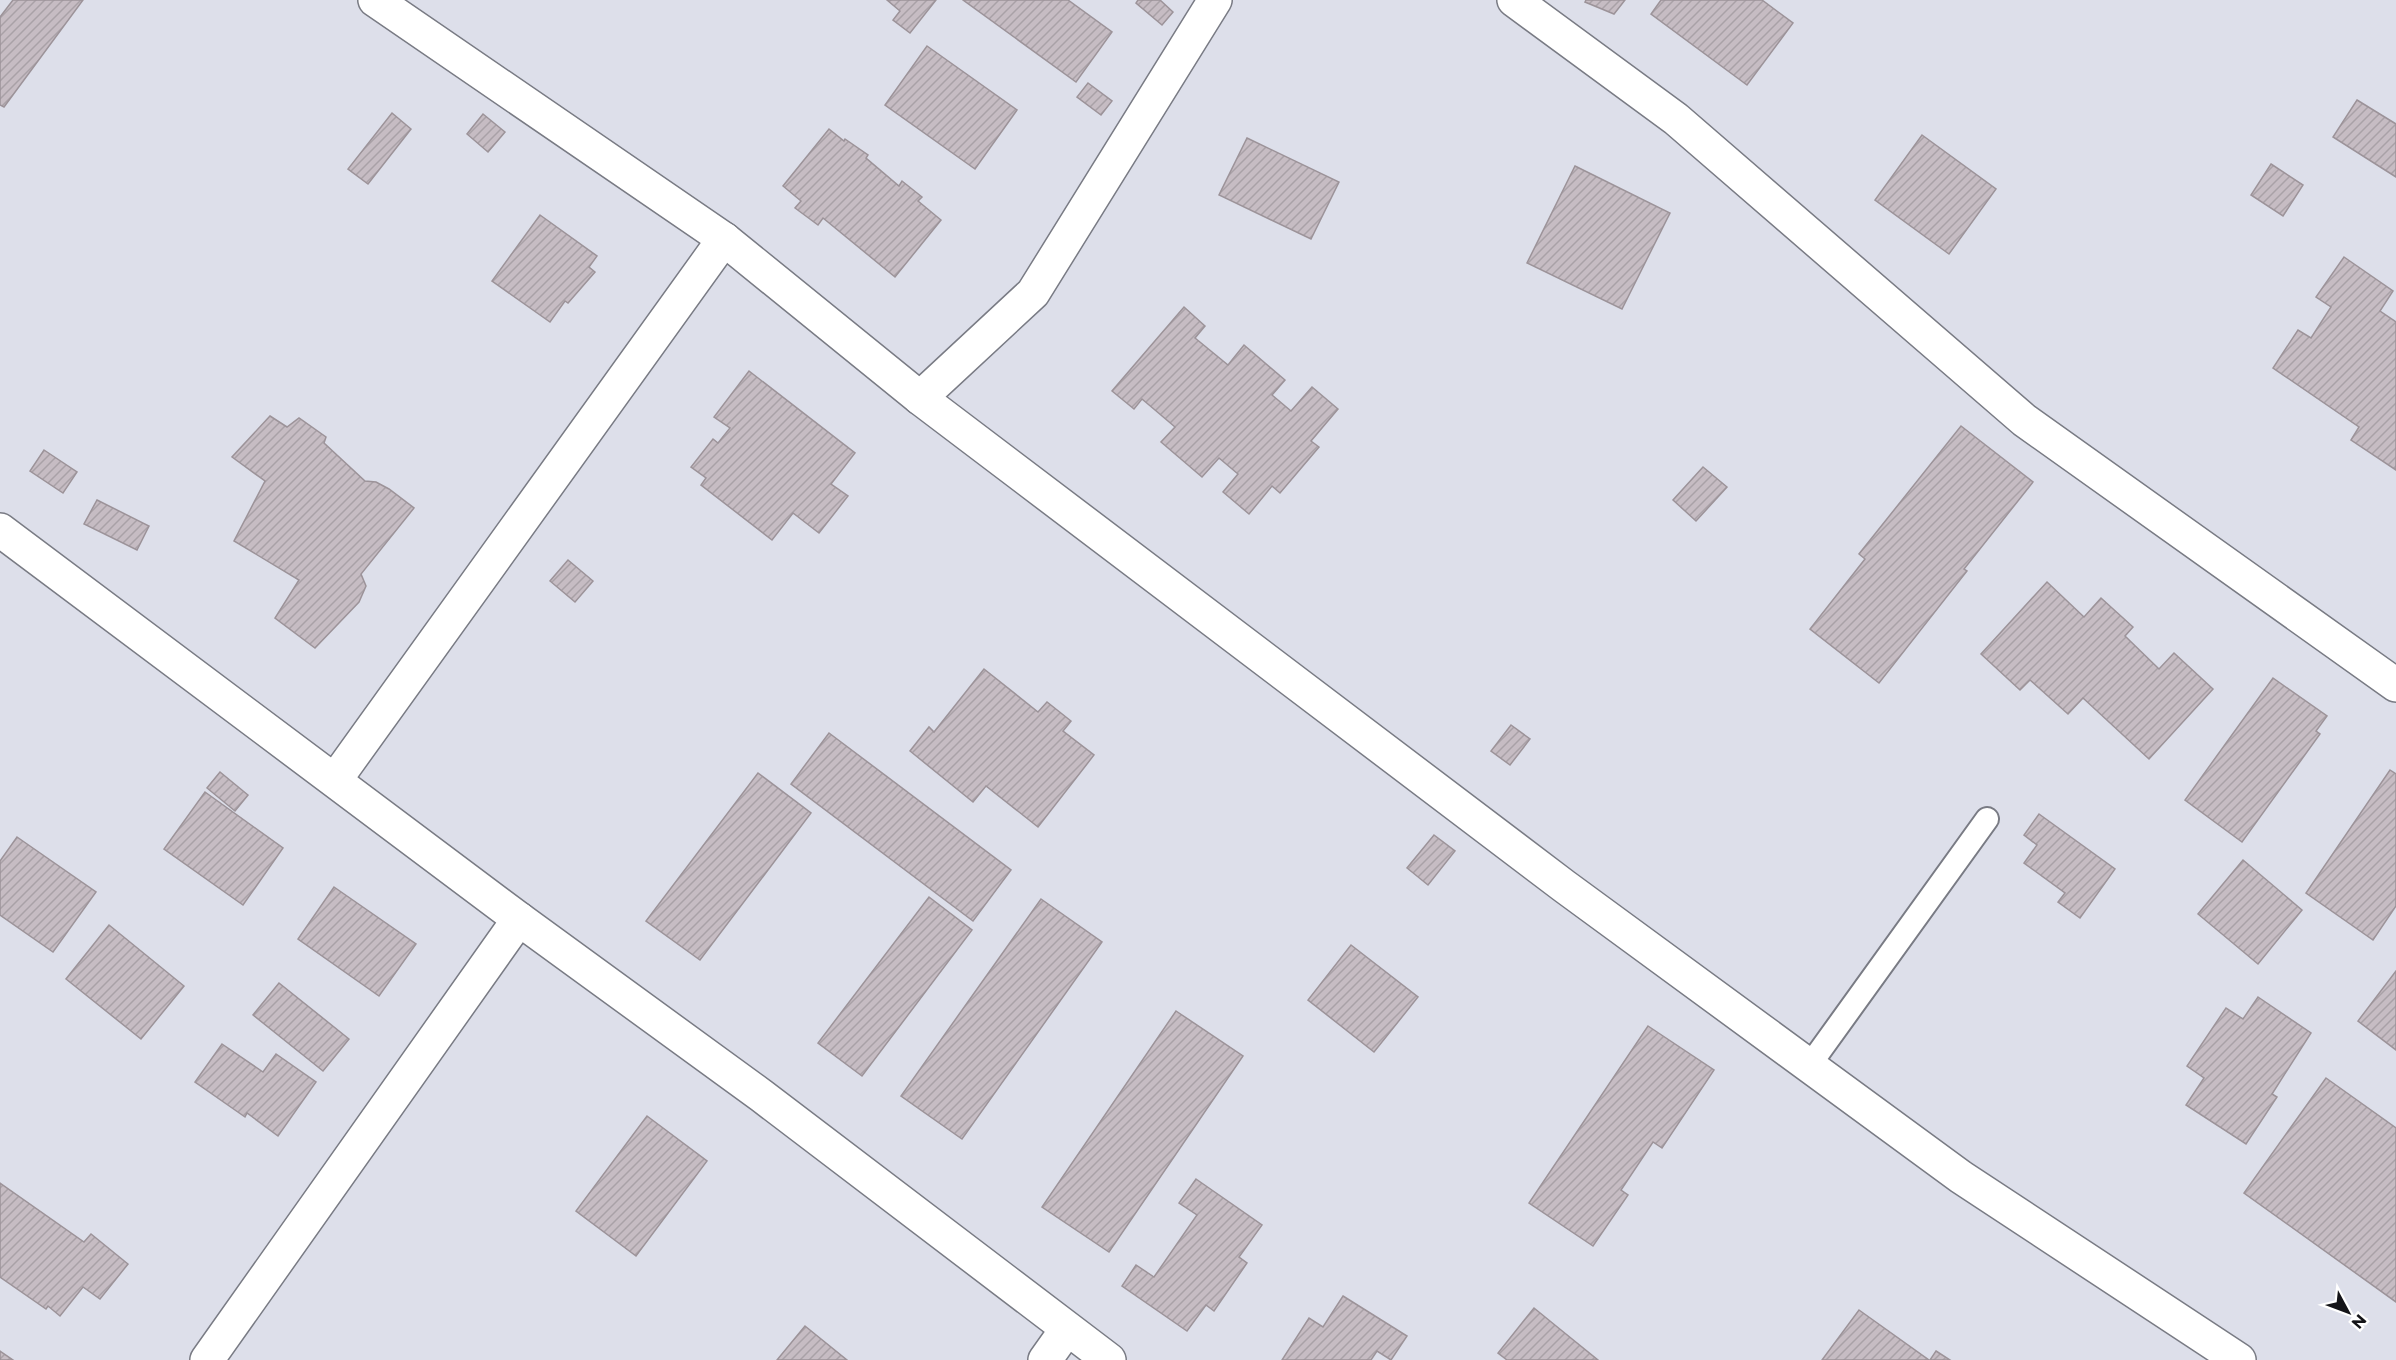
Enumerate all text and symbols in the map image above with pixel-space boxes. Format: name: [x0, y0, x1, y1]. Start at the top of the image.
north arrow: [2318, 1282, 2378, 1342]
text: N: [2348, 1310, 2370, 1333]

